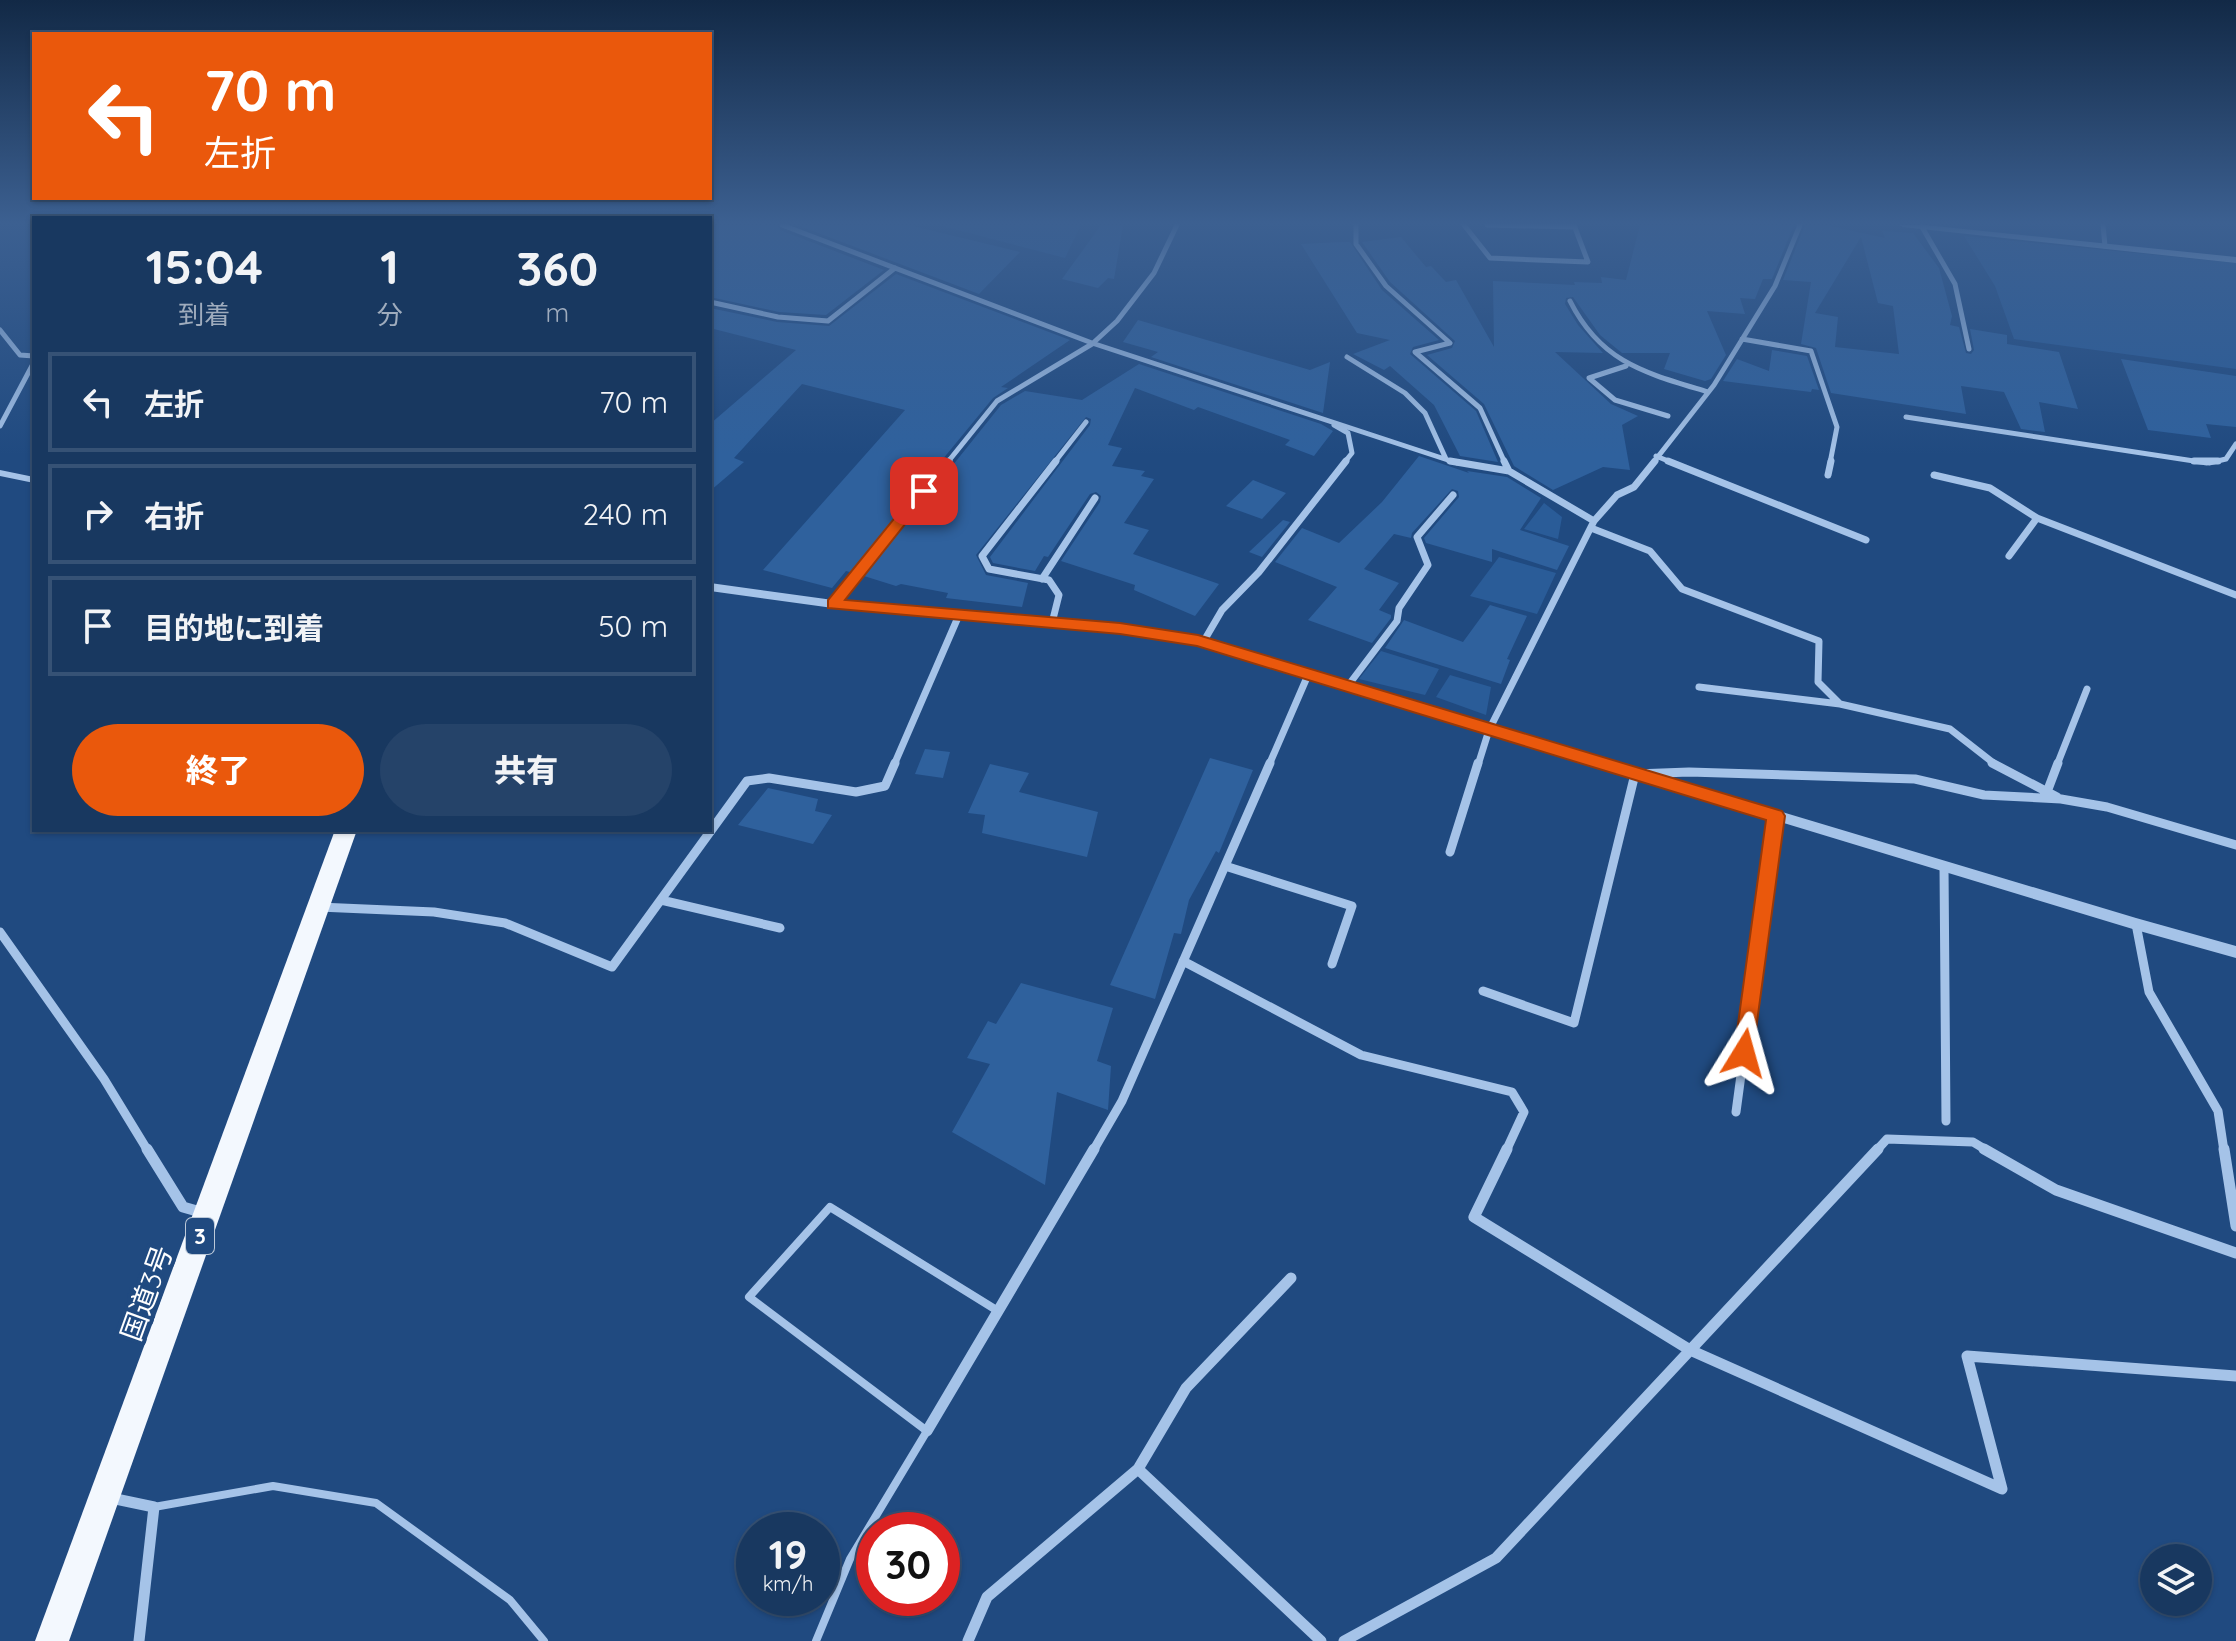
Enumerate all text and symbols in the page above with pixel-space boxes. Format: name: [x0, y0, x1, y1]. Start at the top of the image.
text: 70 m: [204, 55, 336, 125]
icon: left: [72, 64, 176, 168]
text: 左折: [204, 130, 276, 175]
text: 15:04: [146, 236, 263, 296]
text: 1: [380, 236, 399, 296]
text: 360: [516, 238, 598, 298]
text: m: [545, 296, 569, 329]
text: 到着: [178, 298, 230, 331]
text: 分: [377, 298, 403, 331]
icon: left: [76, 380, 120, 424]
text: 70 m: [599, 383, 668, 421]
text: 左折: [144, 385, 204, 423]
pin: [890, 457, 958, 525]
icon: arrive: [902, 469, 946, 513]
icon: right: [76, 492, 120, 536]
text: 240 m: [583, 495, 668, 533]
text: 右折: [144, 497, 204, 535]
icon: arrive: [76, 604, 120, 648]
text: 50 m: [598, 607, 668, 645]
text: 目的地に到着: [144, 609, 324, 647]
button: 終了: [72, 724, 364, 816]
button: 共有: [380, 724, 672, 816]
position arrow: [1702, 1011, 1786, 1095]
road number: 3: [186, 1218, 214, 1254]
street label: 国道3号: [113, 1241, 179, 1345]
speed limit sign: 30: [856, 1512, 960, 1616]
text: 19: [769, 1529, 807, 1579]
map controls: [2140, 1544, 2212, 1616]
button: layers: [2140, 1544, 2212, 1616]
text: km/h: [763, 1571, 813, 1596]

